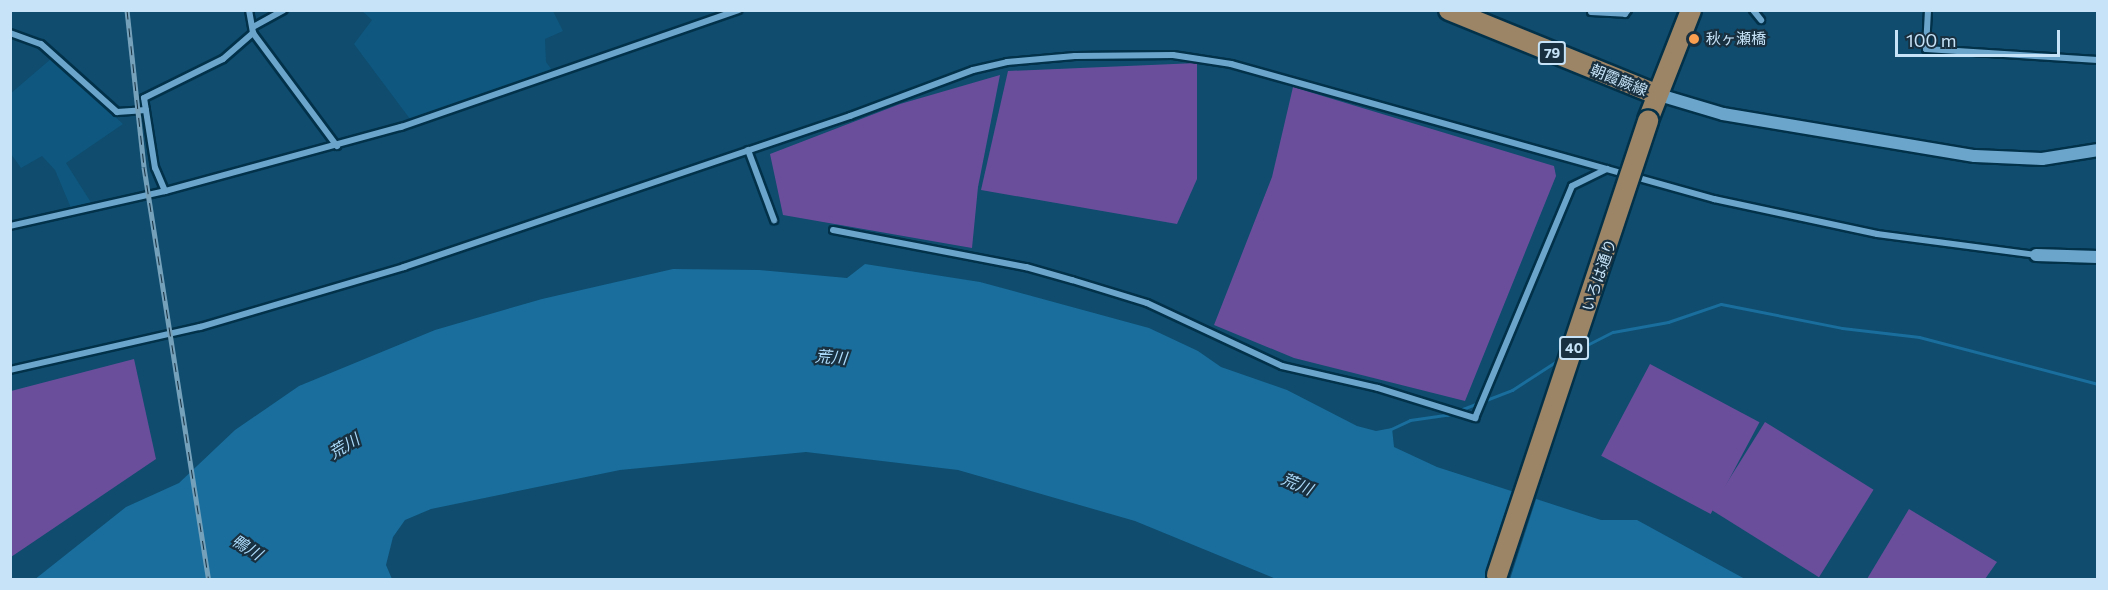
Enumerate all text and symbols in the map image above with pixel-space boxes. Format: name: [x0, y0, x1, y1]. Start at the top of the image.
scale bar: [1898, 18, 2063, 56]
text: 100 m: [1906, 29, 1956, 51]
place label: 秋ヶ瀬橋: [1706, 30, 1766, 48]
marker: 秋ヶ瀬橋: [1687, 32, 1701, 46]
road number: 79: [1537, 42, 1567, 64]
street label: 朝霞蕨線: [1588, 60, 1650, 100]
street label: いろは通り: [1578, 237, 1620, 313]
road number: 40: [1559, 337, 1589, 359]
water label: 荒川: [814, 346, 848, 368]
water label: 荒川: [325, 430, 363, 462]
water label: 荒川: [1279, 469, 1315, 499]
water label: 鴨川: [228, 530, 266, 564]

